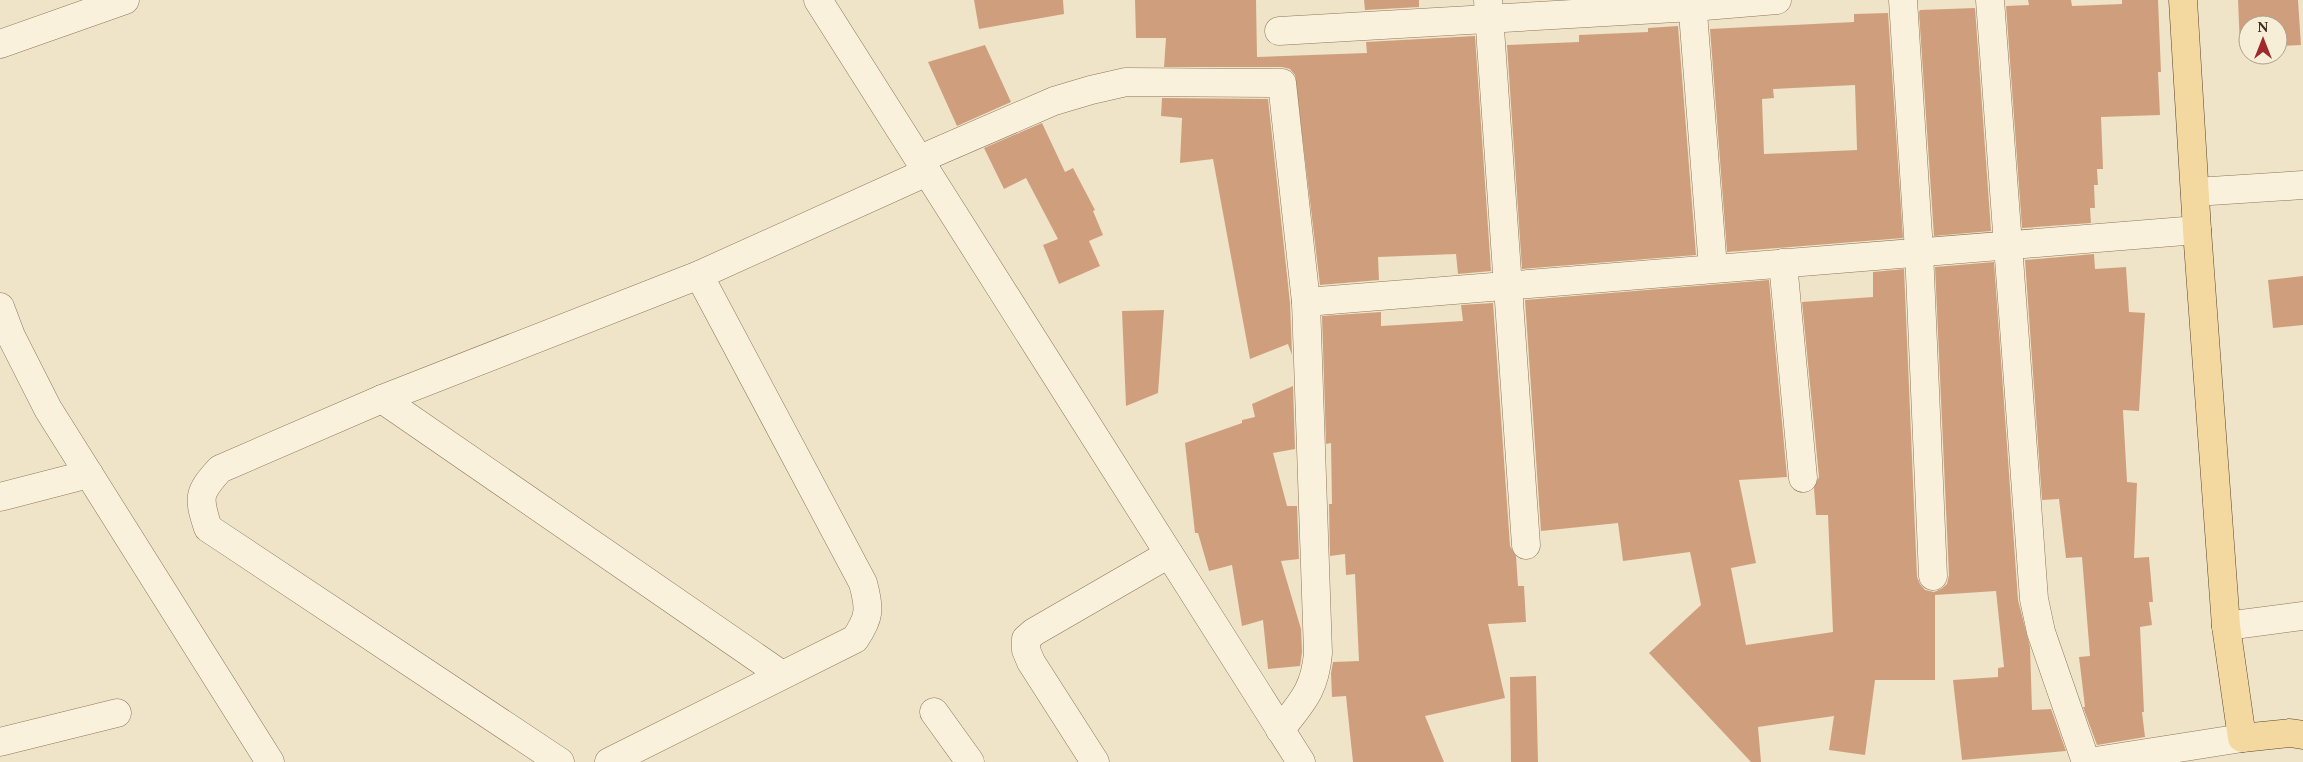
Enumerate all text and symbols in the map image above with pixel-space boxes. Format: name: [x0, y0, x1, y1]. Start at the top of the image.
north arrow: [2238, 15, 2288, 65]
text: N: [2257, 17, 2269, 38]

